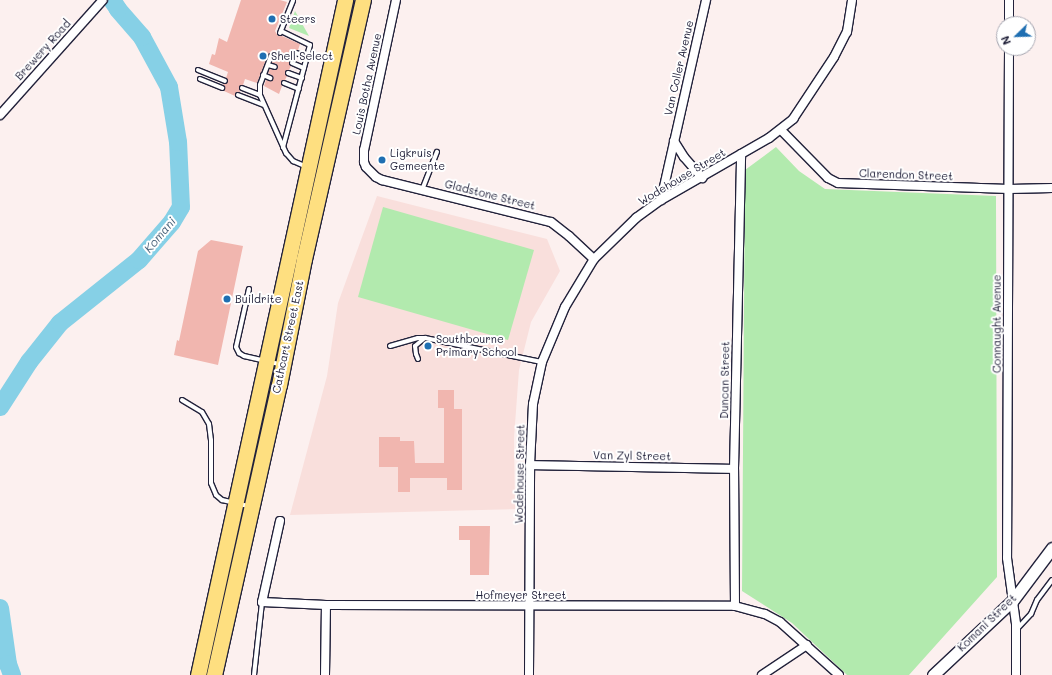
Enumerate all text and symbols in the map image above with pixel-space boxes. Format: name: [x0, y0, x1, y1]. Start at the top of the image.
place label: Steers: [280, 12, 316, 26]
marker: Steers: [267, 14, 277, 24]
north arrow: [996, 16, 1036, 56]
street label: Brewery Road: [12, 17, 74, 83]
street label: Van Coller Avenue: [662, 19, 696, 117]
street label: Louis Botha Avenue: [350, 32, 384, 136]
text: N: [997, 34, 1014, 47]
place label: Shell Select: [271, 49, 333, 63]
marker: Shell Select: [258, 51, 268, 61]
street label: Wodehouse Street: [636, 146, 728, 208]
place label: Ligkruis Gemeente: [390, 147, 445, 173]
marker: Ligkruis Gemeente: [377, 155, 387, 165]
street label: Clarendon Street: [859, 167, 953, 183]
street label: Gladstone Street: [443, 177, 537, 213]
water label: Komani: [141, 214, 179, 256]
street label: Connaught Avenue: [990, 275, 1004, 373]
street label: Cathcart Street East: [270, 279, 306, 395]
place label: Buildrite: [235, 292, 281, 306]
marker: Buildrite: [222, 294, 232, 304]
place label: Southbourne Primary School: [436, 333, 517, 359]
marker: Southbourne Primary School: [423, 341, 433, 351]
street label: Duncan Street: [718, 341, 732, 419]
street label: Wodehouse Street: [513, 424, 527, 524]
street label: Van Zyl Street: [593, 449, 671, 463]
street label: Hofmeyer Street: [476, 588, 566, 602]
street label: Komani Street: [955, 592, 1019, 654]

